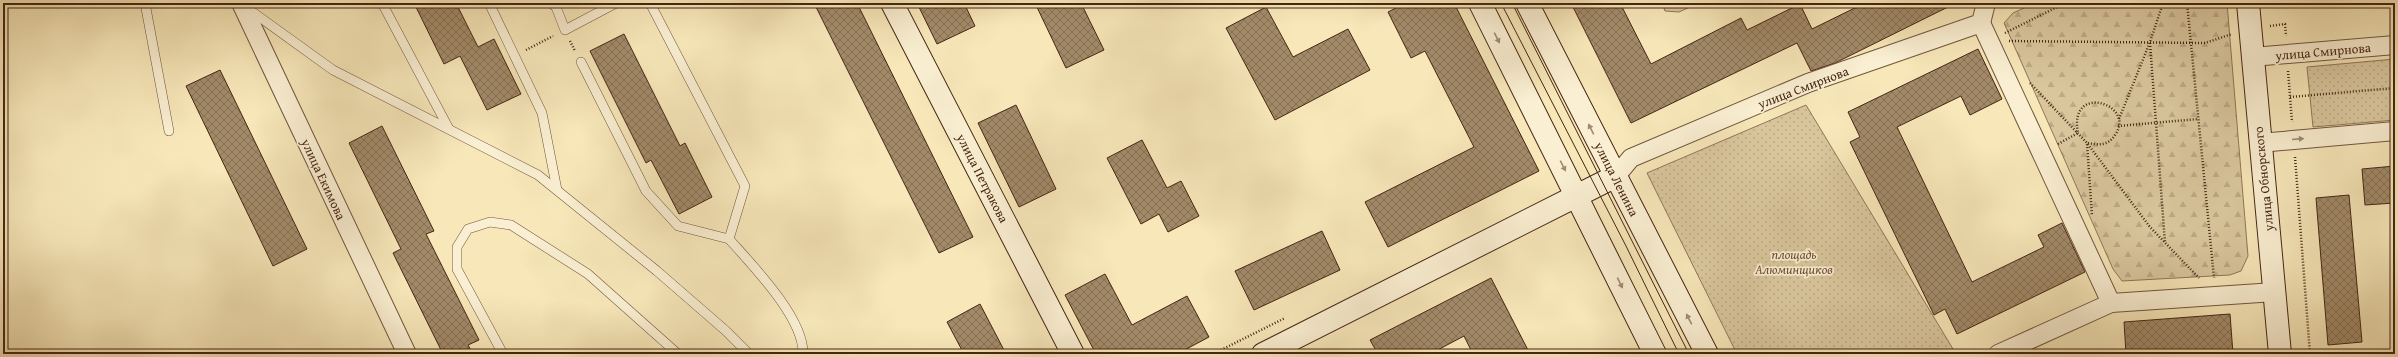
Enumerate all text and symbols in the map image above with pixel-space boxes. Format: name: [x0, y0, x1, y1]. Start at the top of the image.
one-way arrow: [1494, 32, 1501, 44]
street label: улица Смирнова: [2274, 38, 2372, 65]
street label: улица Смирнова: [1754, 61, 1852, 114]
one-way arrow: [1588, 123, 1595, 135]
street label: улица Обнорского: [2249, 125, 2279, 233]
street label: улица Петракова: [951, 129, 1014, 227]
street label: улица Екимова: [296, 135, 351, 224]
one-way arrow: [2292, 136, 2304, 143]
street label: улица Ленина: [1589, 138, 1644, 220]
one-way arrow: [1559, 160, 1566, 172]
park label: площадь Алюминщиков: [1754, 245, 1833, 279]
one-way arrow: [1617, 277, 1623, 289]
one-way arrow: [1686, 314, 1693, 325]

